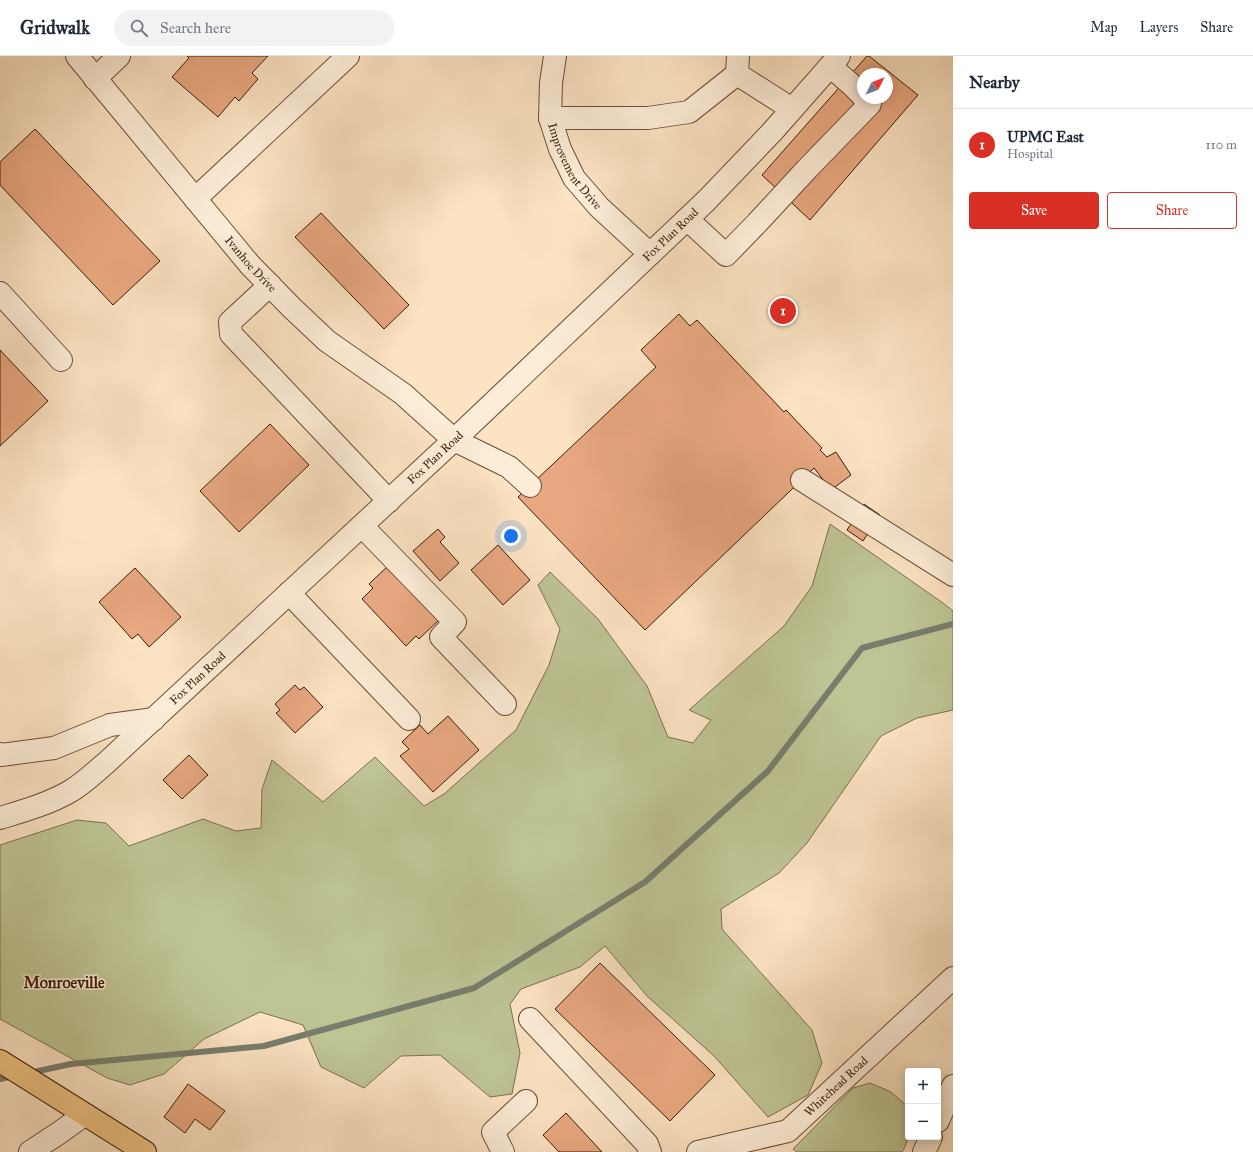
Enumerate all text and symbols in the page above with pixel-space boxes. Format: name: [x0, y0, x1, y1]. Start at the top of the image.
search box: [114, 10, 394, 46]
text: Gridwalk: [20, 16, 90, 39]
icon: search: [128, 17, 150, 39]
text: Search here: [160, 19, 231, 37]
text: Map: [1090, 19, 1118, 36]
text: Layers: [1140, 19, 1178, 36]
text: Share: [1200, 19, 1233, 36]
north arrow: [857, 68, 893, 104]
text: Nearby: [969, 72, 1020, 93]
street label: Improvement Drive: [545, 121, 605, 212]
text: UPMC East: [1007, 128, 1084, 146]
text: 1: [979, 137, 985, 153]
text: 110 m: [1205, 137, 1237, 153]
text: Hospital: [1007, 146, 1053, 162]
button: Save: [969, 192, 1099, 229]
button: Share: [1107, 192, 1237, 229]
street label: Fox Plan Road: [640, 205, 701, 264]
street label: Ivanhoe Drive: [222, 233, 279, 295]
pin: 1: [770, 296, 796, 326]
street label: Fox Plan Road: [404, 428, 466, 487]
your location: [501, 526, 521, 546]
street label: Fox Plan Road: [167, 649, 229, 707]
district label: Monroeville: [23, 973, 105, 992]
street label: Whitehead Road: [801, 1054, 871, 1119]
map controls: [905, 1068, 941, 1140]
button: +: [905, 1068, 941, 1104]
button: −: [905, 1104, 941, 1140]

